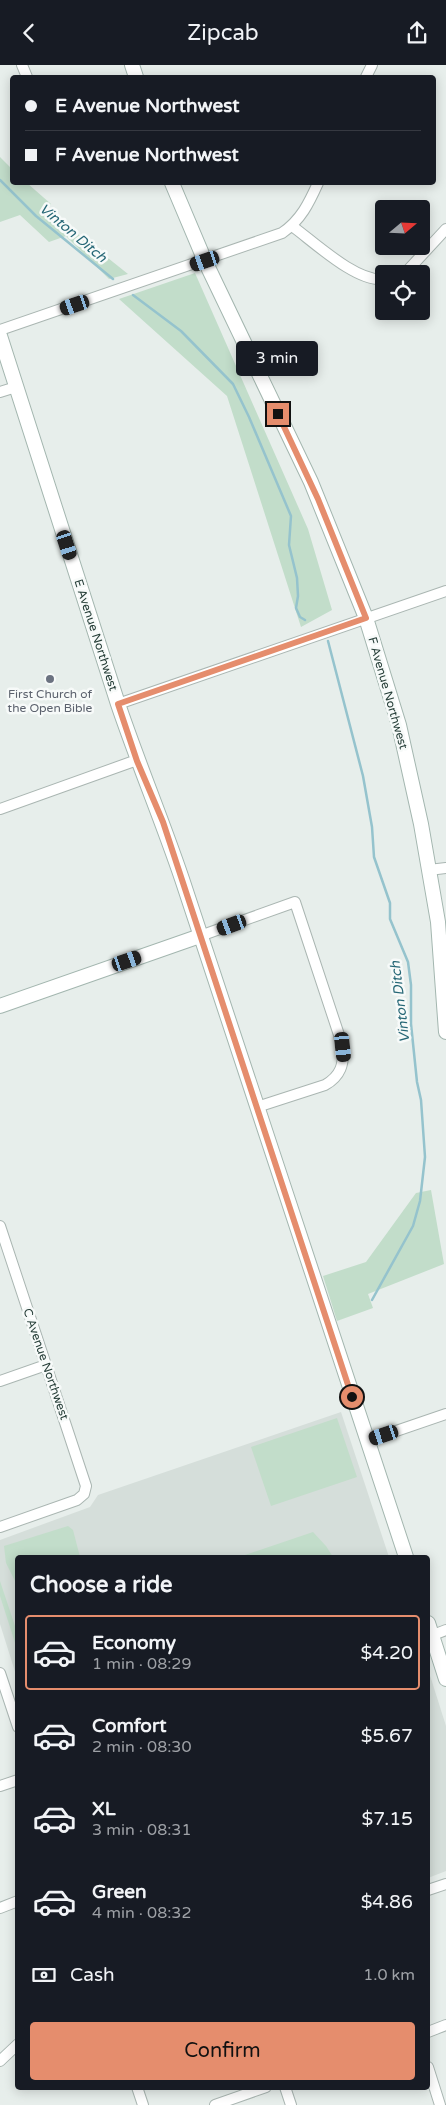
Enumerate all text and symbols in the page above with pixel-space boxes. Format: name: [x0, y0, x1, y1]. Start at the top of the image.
icon: back: [15, 19, 43, 47]
icon: share: [403, 19, 431, 47]
text: Zipcab: [187, 20, 259, 46]
text: E Avenue Northwest: [55, 95, 239, 117]
text: F Avenue Northwest: [55, 144, 239, 166]
water label: Vinton Ditch: [36, 200, 110, 266]
north arrow: [375, 200, 430, 255]
map controls: [375, 200, 430, 320]
car: [188, 249, 221, 273]
button: locate: [375, 265, 430, 320]
car: [58, 293, 91, 317]
callout: 3 min: [237, 341, 319, 377]
text: 3 min: [256, 348, 298, 368]
route end: [267, 403, 289, 425]
car: [55, 528, 78, 562]
street label: E Avenue Northwest: [71, 577, 121, 693]
street label: F Avenue Northwest: [365, 635, 411, 751]
marker: First Church of the Open Bible: [44, 673, 56, 685]
place label: First Church of the Open Bible: [8, 687, 93, 715]
car: [215, 913, 248, 937]
car: [110, 949, 143, 973]
water label: Vinton Ditch: [386, 960, 413, 1044]
car: [333, 1031, 352, 1063]
street label: C Avenue Northwest: [20, 1306, 72, 1422]
route start: [341, 1386, 363, 1408]
car: [367, 1423, 400, 1447]
text: Choose a ride: [30, 1572, 173, 1598]
icon: car: [32, 1630, 77, 1675]
text: Economy: [92, 1632, 176, 1654]
text: $4.20: [361, 1642, 413, 1664]
text: 1 min · 08:29: [92, 1654, 191, 1674]
icon: car: [32, 1713, 77, 1758]
text: Comfort: [92, 1715, 166, 1737]
text: $5.67: [361, 1725, 413, 1747]
text: 2 min · 08:30: [92, 1737, 191, 1757]
icon: car: [32, 1796, 77, 1841]
text: XL: [92, 1798, 116, 1820]
text: $7.15: [362, 1808, 413, 1830]
text: 3 min · 08:31: [92, 1820, 191, 1840]
icon: car: [32, 1879, 77, 1924]
text: Green: [92, 1881, 146, 1903]
text: $4.86: [361, 1891, 413, 1913]
text: 4 min · 08:32: [92, 1903, 191, 1923]
icon: cash: [30, 1961, 58, 1989]
text: Cash: [70, 1964, 115, 1986]
text: 1.0 km: [363, 1965, 415, 1985]
button: Confirm: [30, 2022, 415, 2080]

